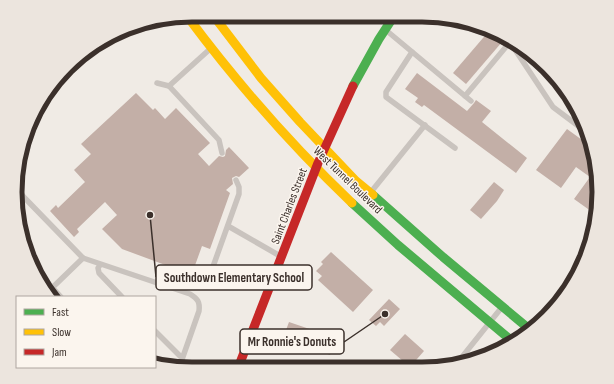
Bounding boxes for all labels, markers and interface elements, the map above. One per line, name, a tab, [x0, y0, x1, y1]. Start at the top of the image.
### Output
street label: West Tunnel Boulevard	[310, 144, 385, 217]
street label: Saint Charles Street	[268, 166, 311, 246]
callout: Southdown Elementary School	[156, 265, 312, 290]
text: Southdown Elementary School	[164, 270, 305, 286]
legend	[16, 296, 156, 368]
text: Fast	[52, 305, 69, 320]
text: Slow	[52, 325, 71, 340]
callout: Mr Ronnie's Donuts	[240, 329, 344, 354]
text: Mr Ronnie's Donuts	[248, 334, 336, 350]
text: Jam	[51, 345, 67, 360]

